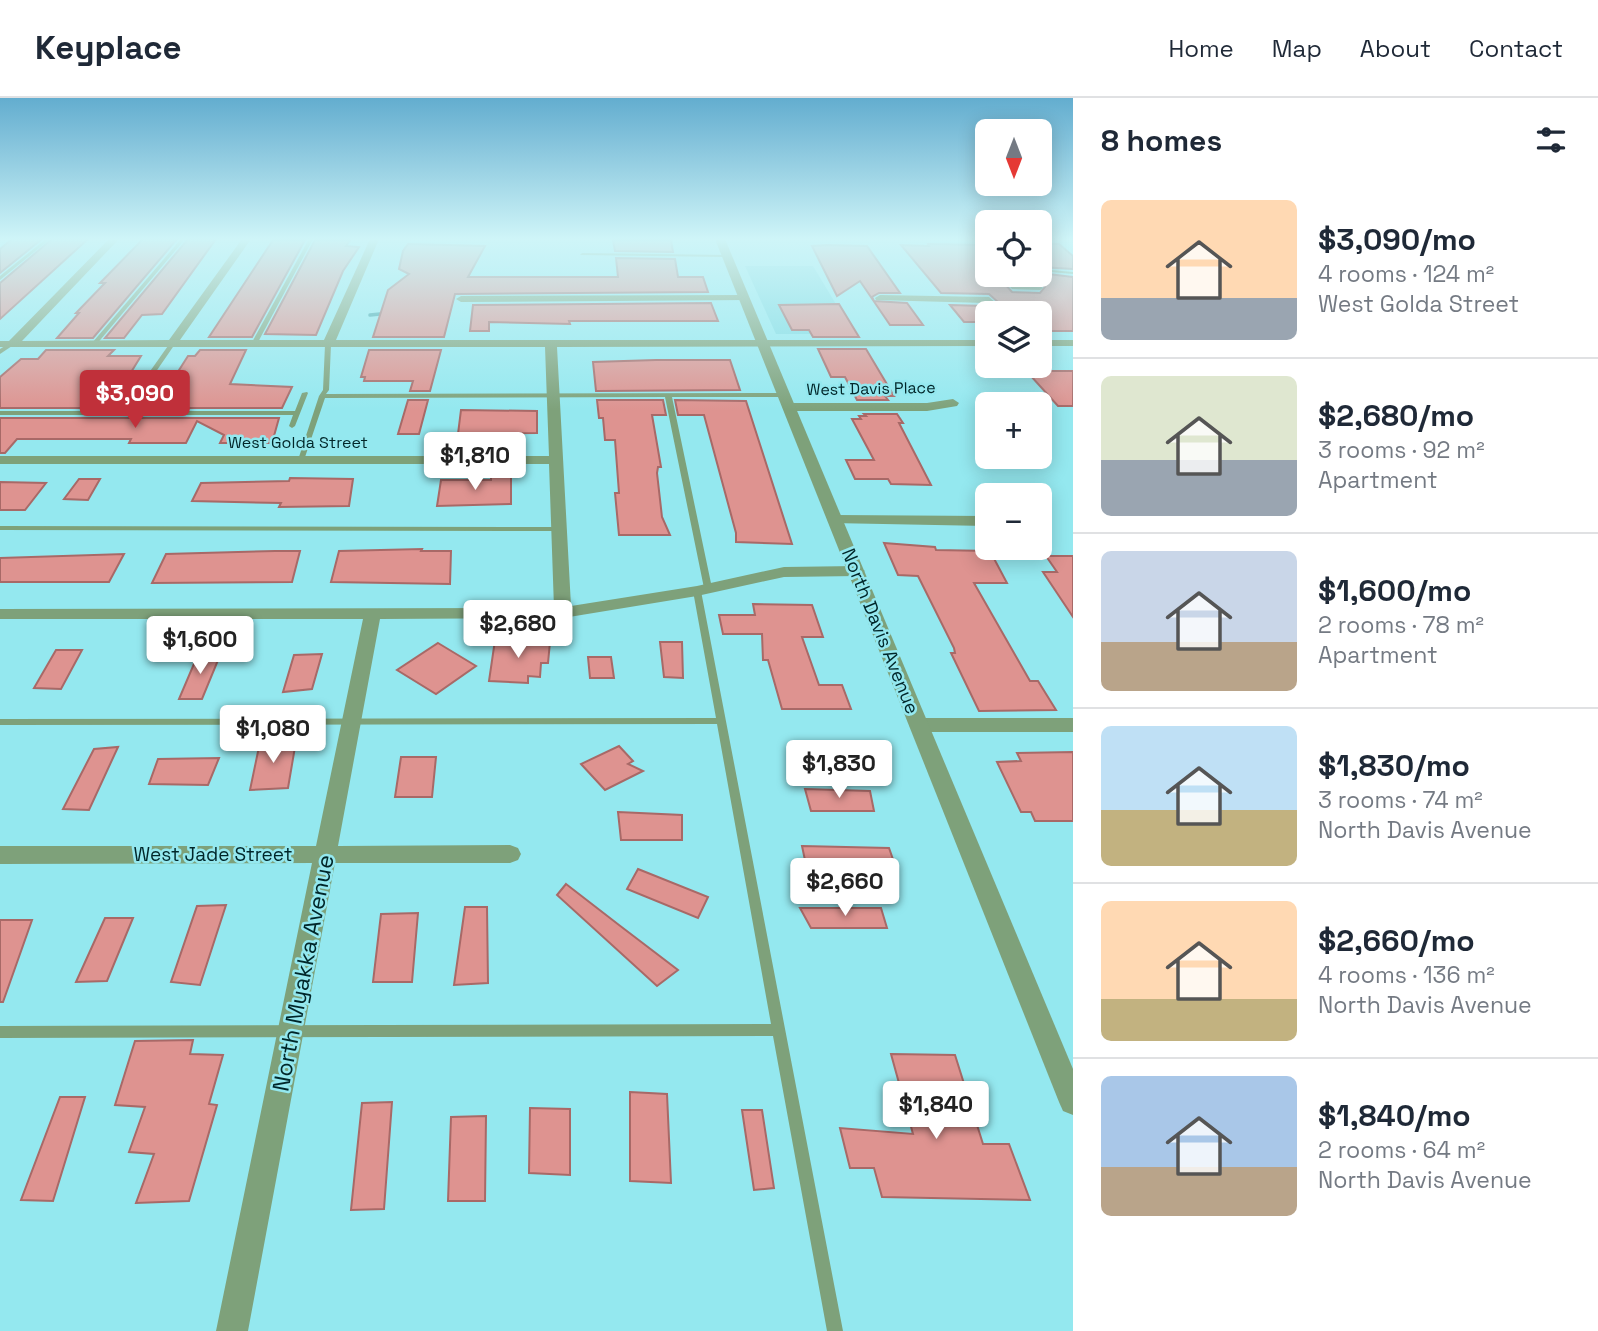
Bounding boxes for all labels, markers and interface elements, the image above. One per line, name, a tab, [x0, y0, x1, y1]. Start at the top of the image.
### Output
text: Keyplace	[35, 27, 182, 69]
text: Home	[1168, 33, 1234, 64]
text: Map	[1272, 33, 1322, 64]
text: About	[1360, 33, 1431, 64]
text: Contact	[1469, 33, 1563, 64]
north arrow	[975, 119, 1052, 196]
map controls	[975, 119, 1052, 560]
text: 8 homes	[1101, 121, 1222, 160]
icon: filters	[1532, 121, 1570, 159]
button: locate	[975, 210, 1052, 287]
text: $3,090/mo	[1318, 220, 1476, 259]
icon: home	[1157, 228, 1241, 312]
text: 4 rooms · 124 m²	[1318, 259, 1494, 289]
text: West Golda Street	[1318, 289, 1519, 319]
button: layers	[975, 301, 1052, 378]
pin: $3,090	[78, 370, 192, 430]
street label: West Davis Place	[806, 377, 936, 400]
text: $3,090	[96, 378, 174, 408]
button: +	[975, 392, 1052, 469]
text: $2,680/mo	[1318, 396, 1474, 435]
icon: home	[1157, 404, 1241, 488]
street label: West Golda Street	[228, 432, 368, 453]
pin: $1,810	[418, 432, 532, 492]
text: 3 rooms · 92 m²	[1318, 435, 1485, 465]
text: $1,810	[440, 440, 510, 470]
text: Apartment	[1318, 465, 1438, 495]
button: −	[975, 483, 1052, 560]
street label: North Davis Avenue	[836, 545, 925, 718]
text: $1,600/mo	[1318, 571, 1471, 610]
icon: home	[1157, 579, 1241, 663]
pin: $2,680	[461, 601, 575, 660]
text: $2,680	[479, 608, 557, 638]
text: 2 rooms · 78 m²	[1318, 610, 1484, 640]
pin: $1,600	[143, 616, 257, 676]
text: $1,600	[163, 624, 237, 654]
text: Apartment	[1318, 640, 1438, 670]
pin: $1,080	[216, 706, 330, 765]
text: $1,080	[236, 713, 310, 743]
pin: $1,830	[782, 740, 896, 800]
text: $1,830/mo	[1318, 746, 1470, 785]
text: $1,830	[802, 748, 876, 778]
icon: home	[1157, 754, 1241, 838]
text: 3 rooms · 74 m²	[1318, 785, 1483, 815]
text: North Davis Avenue	[1318, 815, 1532, 845]
street label: West Jade Street	[134, 842, 292, 867]
street label: North Myakka Avenue	[265, 852, 341, 1094]
pin: $2,660	[788, 858, 902, 918]
text: $2,660	[806, 866, 884, 896]
text: $2,660/mo	[1318, 921, 1475, 960]
icon: home	[1157, 929, 1241, 1013]
text: 4 rooms · 136 m²	[1318, 960, 1495, 990]
text: North Davis Avenue	[1318, 990, 1532, 1020]
pin: $1,840	[879, 1082, 993, 1141]
text: $1,840	[899, 1089, 973, 1119]
text: $1,840/mo	[1318, 1096, 1471, 1135]
icon: home	[1157, 1104, 1241, 1188]
text: 2 rooms · 64 m²	[1318, 1135, 1485, 1165]
text: North Davis Avenue	[1318, 1165, 1532, 1195]

